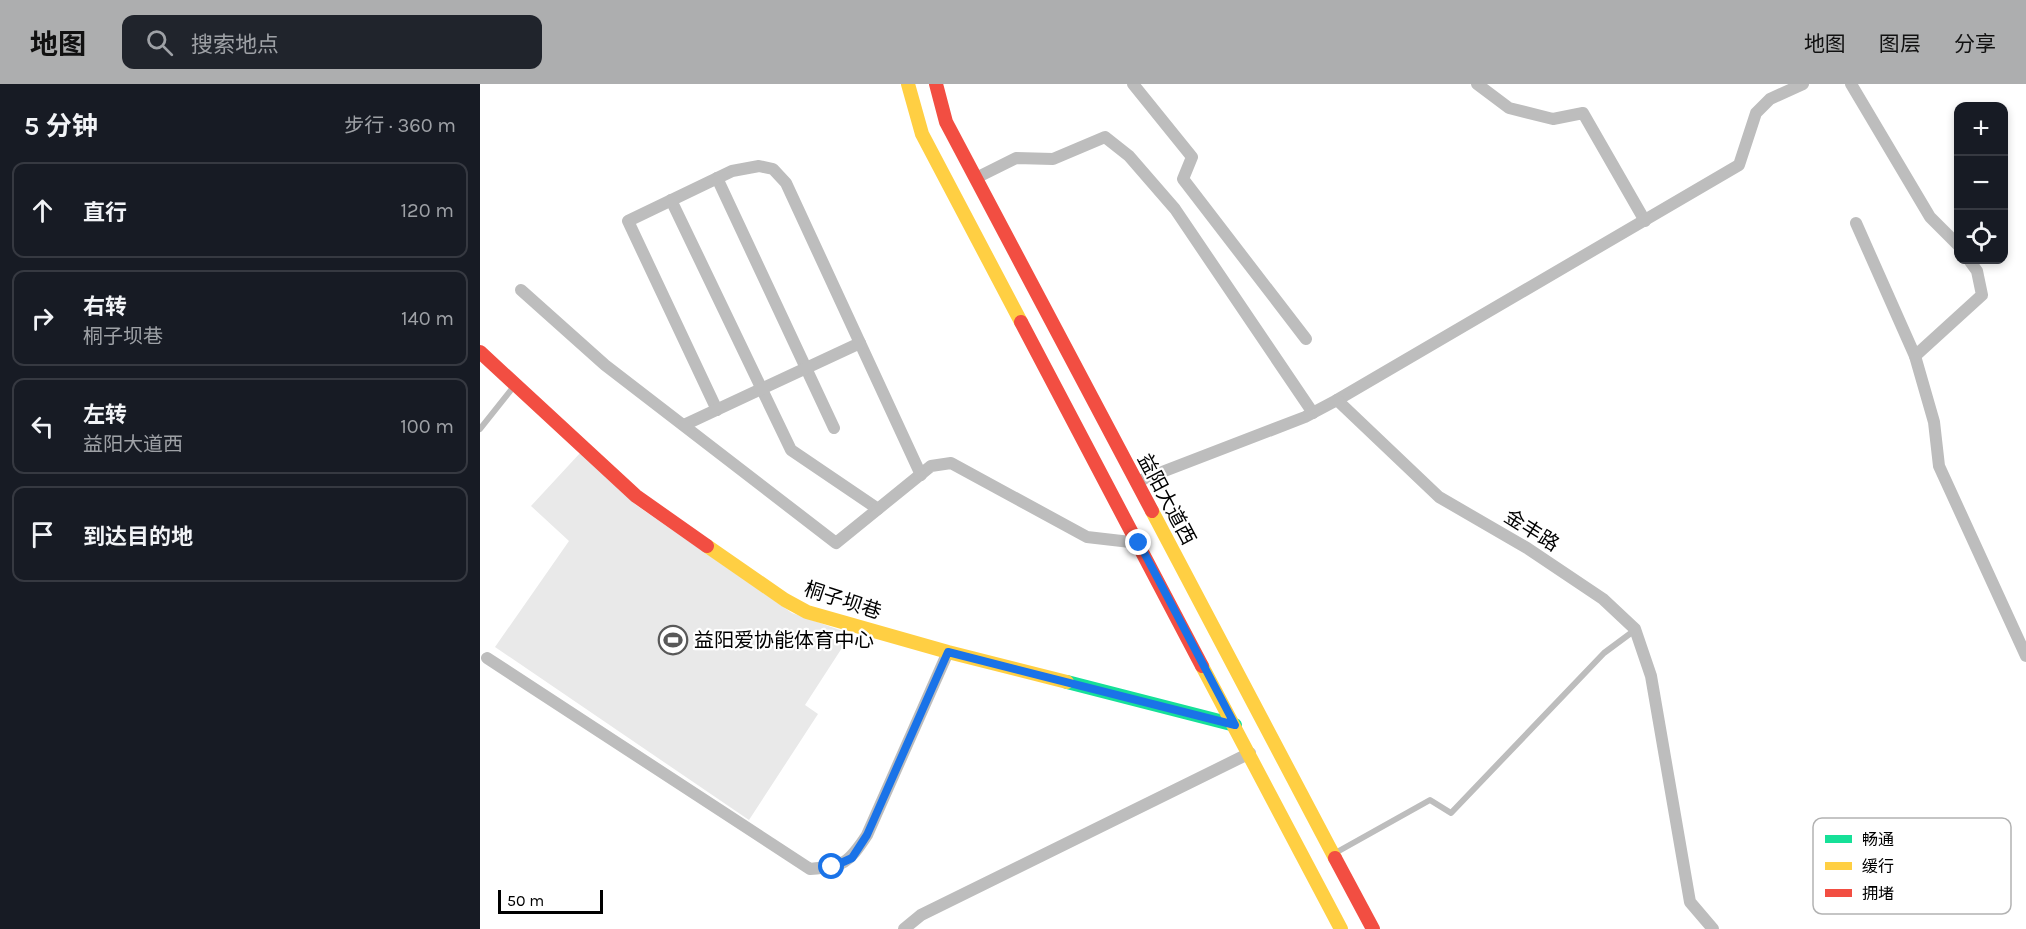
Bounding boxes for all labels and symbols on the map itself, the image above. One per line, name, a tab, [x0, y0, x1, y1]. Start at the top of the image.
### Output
street label: 益阳大道西	[1133, 450, 1200, 549]
street label: 金丰路	[1500, 505, 1563, 556]
route end	[1125, 529, 1151, 555]
street label: 桐子坝巷	[801, 577, 884, 624]
sports icon: 益阳爱协能体育中心	[657, 624, 689, 656]
place label: 益阳爱协能体育中心	[694, 629, 874, 652]
legend	[1813, 818, 2011, 914]
text: 畅通	[1862, 830, 1894, 849]
route start	[818, 853, 844, 879]
text: 缓行	[1862, 857, 1894, 876]
text: 拥堵	[1862, 884, 1894, 903]
scale bar	[498, 887, 603, 914]

